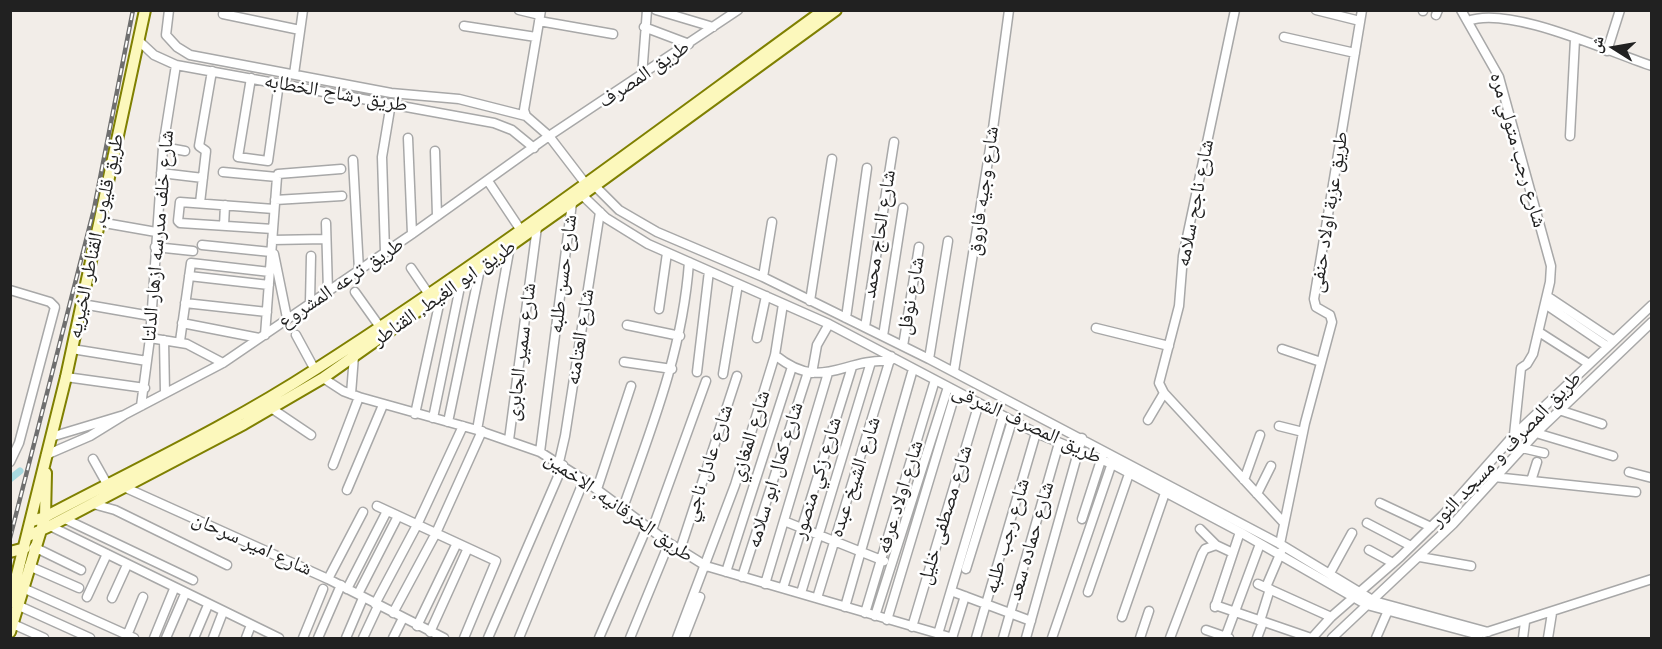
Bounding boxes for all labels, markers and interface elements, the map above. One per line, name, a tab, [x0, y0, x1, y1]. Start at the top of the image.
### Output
north arrow	[1584, 18, 1644, 78]
text: ش	[1585, 34, 1608, 55]
street label: طريق المصرف	[594, 35, 694, 113]
street label: طريق رشاح الخطابه	[262, 69, 410, 117]
street label: شارع رجب متولي مره	[1484, 70, 1552, 230]
street label: شارع وجيه فاروق	[962, 125, 1004, 257]
street label: شارع خلف مدرسه ازهار الدلتا	[137, 129, 179, 343]
street label: طريق عزبة اولاد حنفى	[1304, 130, 1354, 294]
street label: طريق قليوب, القناطر الخيريه	[63, 131, 129, 341]
street label: شارع ناجح سلامه	[1171, 137, 1219, 269]
street label: شارع الحاج محمد	[857, 168, 901, 300]
street label: شارع حسن طلبه	[544, 213, 582, 335]
street label: طريق ترعه المشروع	[274, 232, 408, 334]
street label: طريق ابو الغيط, القناطر	[368, 234, 520, 352]
street label: شارع نوفل	[892, 255, 930, 337]
street label: شارع سمير الجابرى	[501, 282, 541, 422]
street label: شارع العتامنه	[561, 287, 599, 387]
street label: طريق المصرف و مسجد النور	[1425, 366, 1587, 532]
street label: طريق المصرف الشرقى	[948, 379, 1106, 469]
street label: شارع المغازي	[725, 387, 775, 485]
street label: شارع كمال ابو سلامه	[741, 399, 809, 551]
street label: شارع عادل ناجي	[678, 402, 738, 524]
street label: شارع زكي منصور	[787, 414, 847, 542]
street label: شارع الشيخ عبده	[824, 414, 886, 540]
street label: شارع اولاد عرفه	[871, 437, 929, 557]
street label: شارع مصطفى خليل	[912, 442, 978, 588]
street label: طريق الخرقانيه, الاخمين	[540, 447, 698, 567]
street label: شارع رجب طلبه	[979, 476, 1035, 596]
street label: شارع حماده سعد	[1003, 479, 1059, 603]
street label: شارع امير سرحان	[188, 507, 316, 581]

